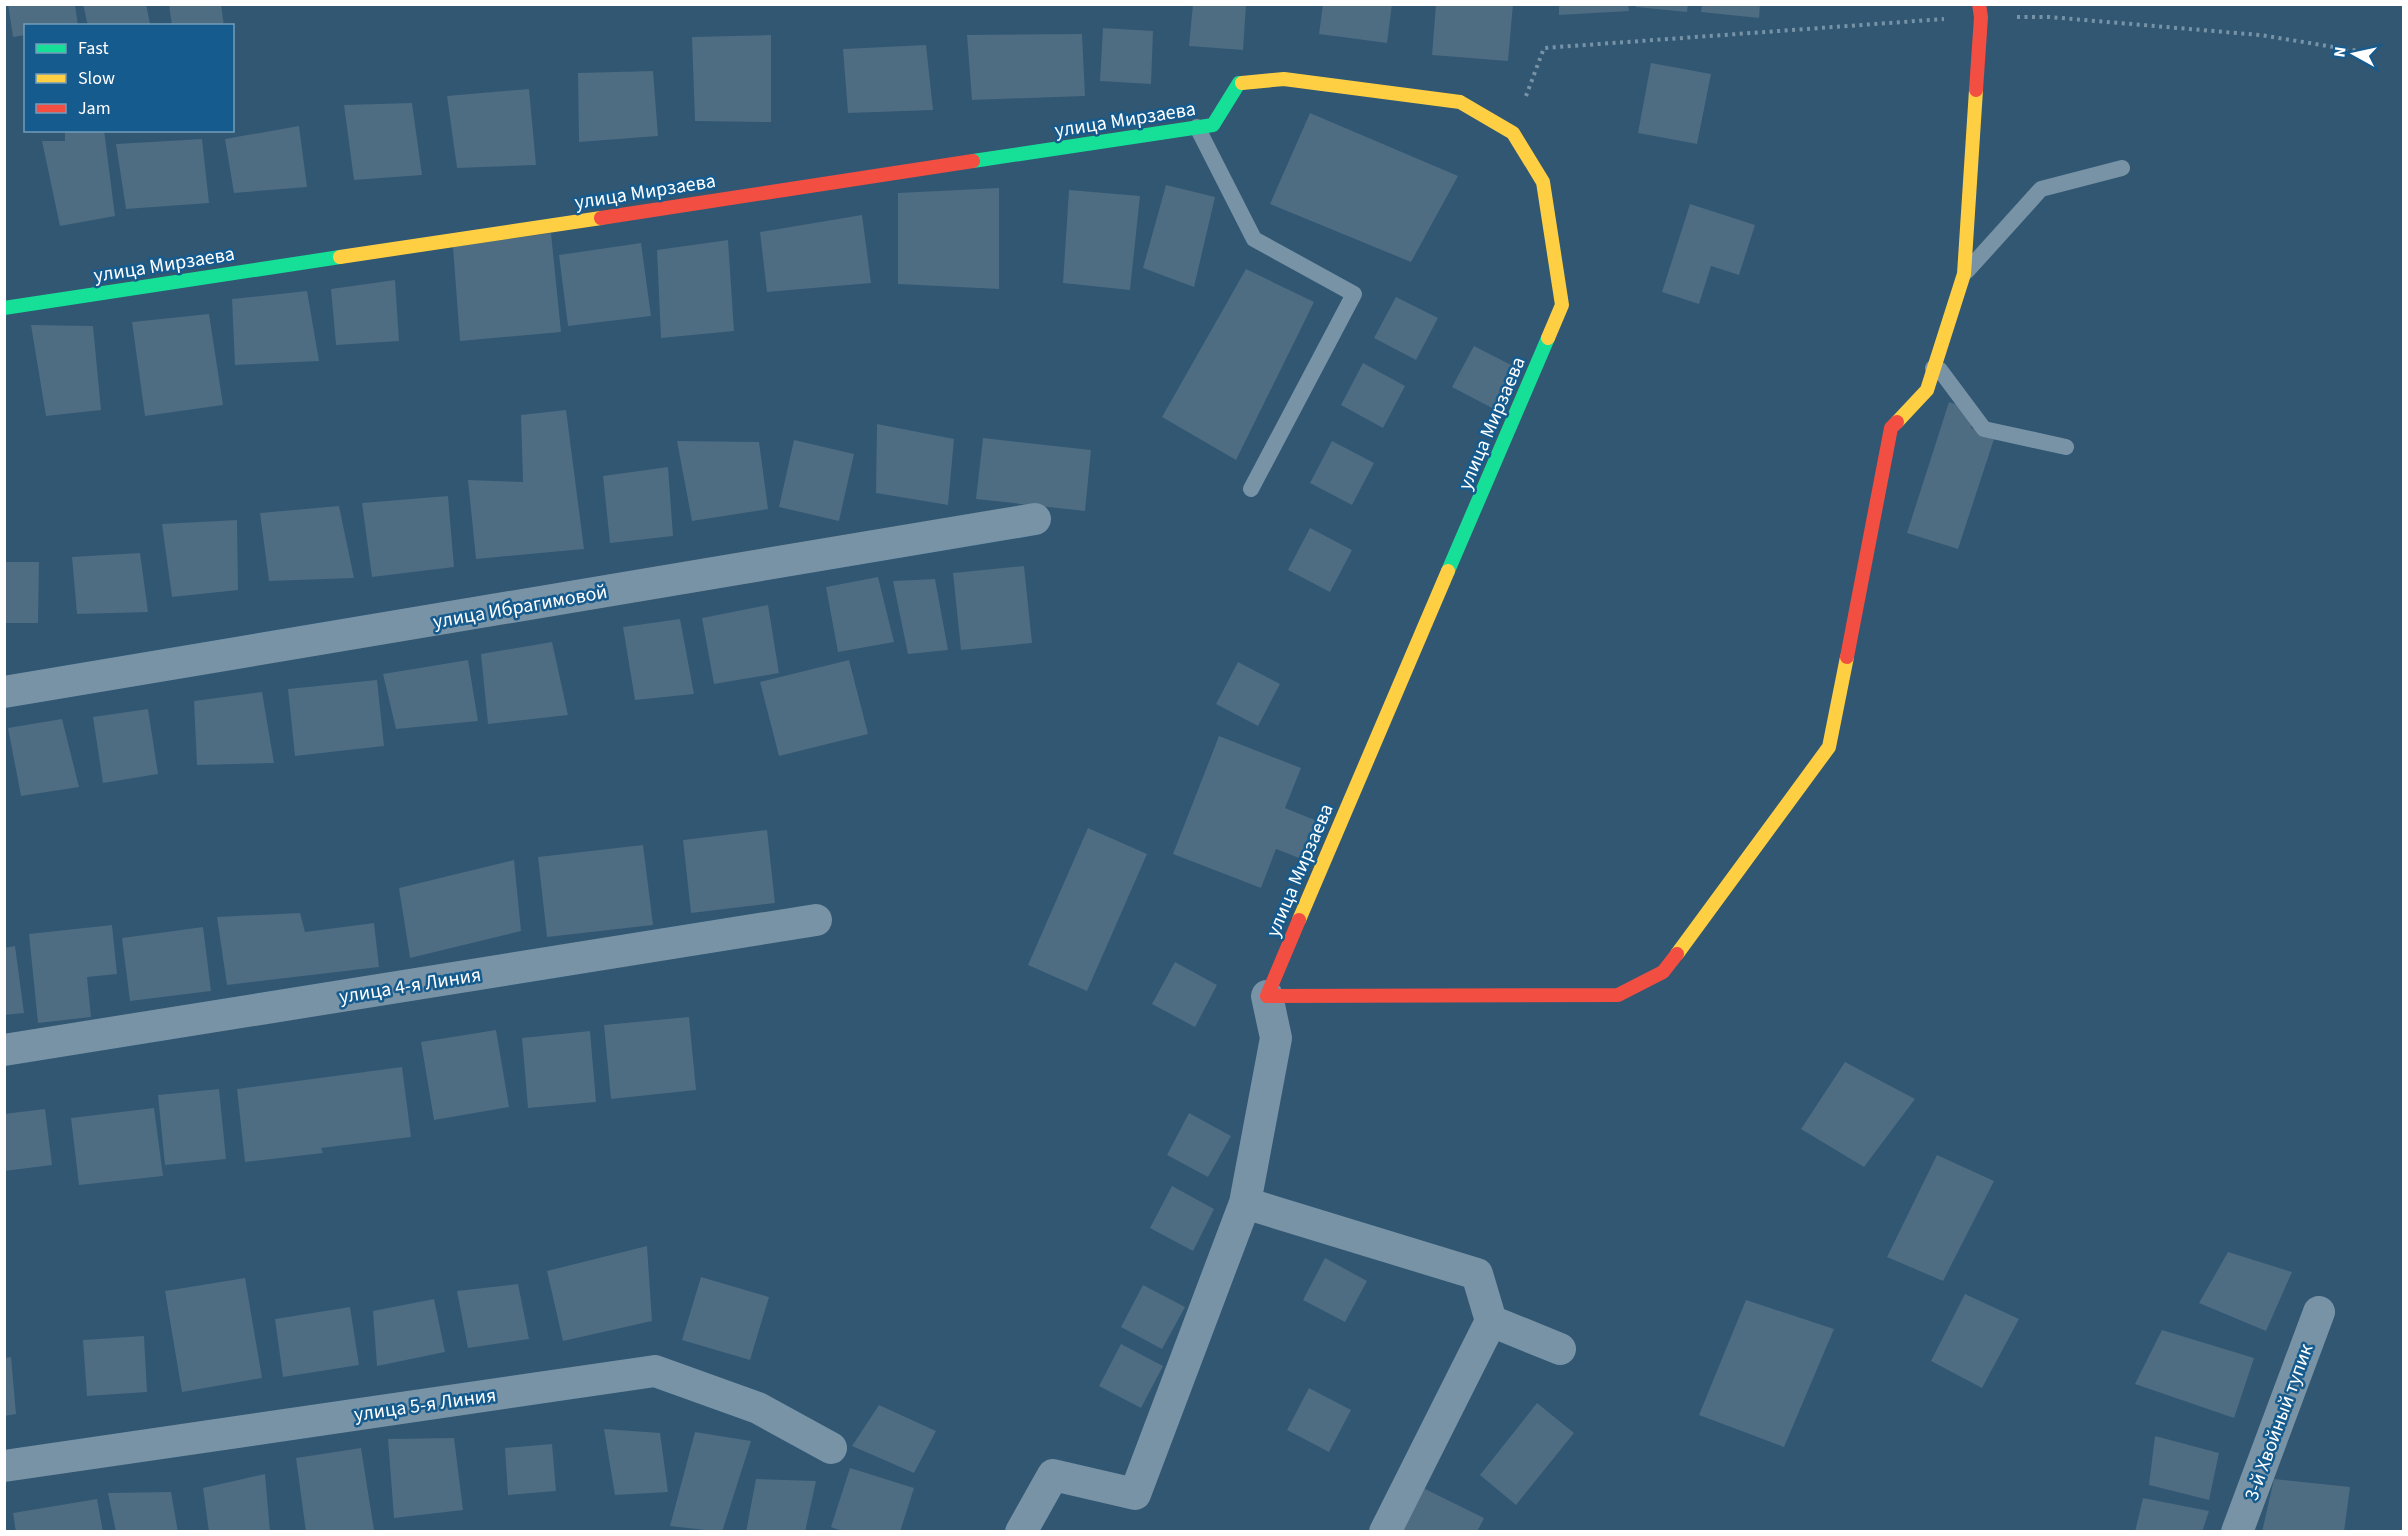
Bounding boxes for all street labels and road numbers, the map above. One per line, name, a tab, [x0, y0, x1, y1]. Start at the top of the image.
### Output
street label: улица Мирзаева	[1053, 95, 1198, 145]
street label: улица Мирзаева	[573, 167, 718, 217]
street label: улица Мирзаева	[92, 240, 237, 290]
street label: улица Мирзаева	[1451, 352, 1533, 494]
street label: улица Ибрагимовой	[431, 578, 610, 636]
street label: улица Мирзаева	[1259, 799, 1341, 941]
street label: улица 4-я Линия	[337, 961, 483, 1011]
street label: 3-й Хвойный тупик	[2238, 1340, 2320, 1505]
street label: улица 5-я Линия	[352, 1381, 498, 1429]

